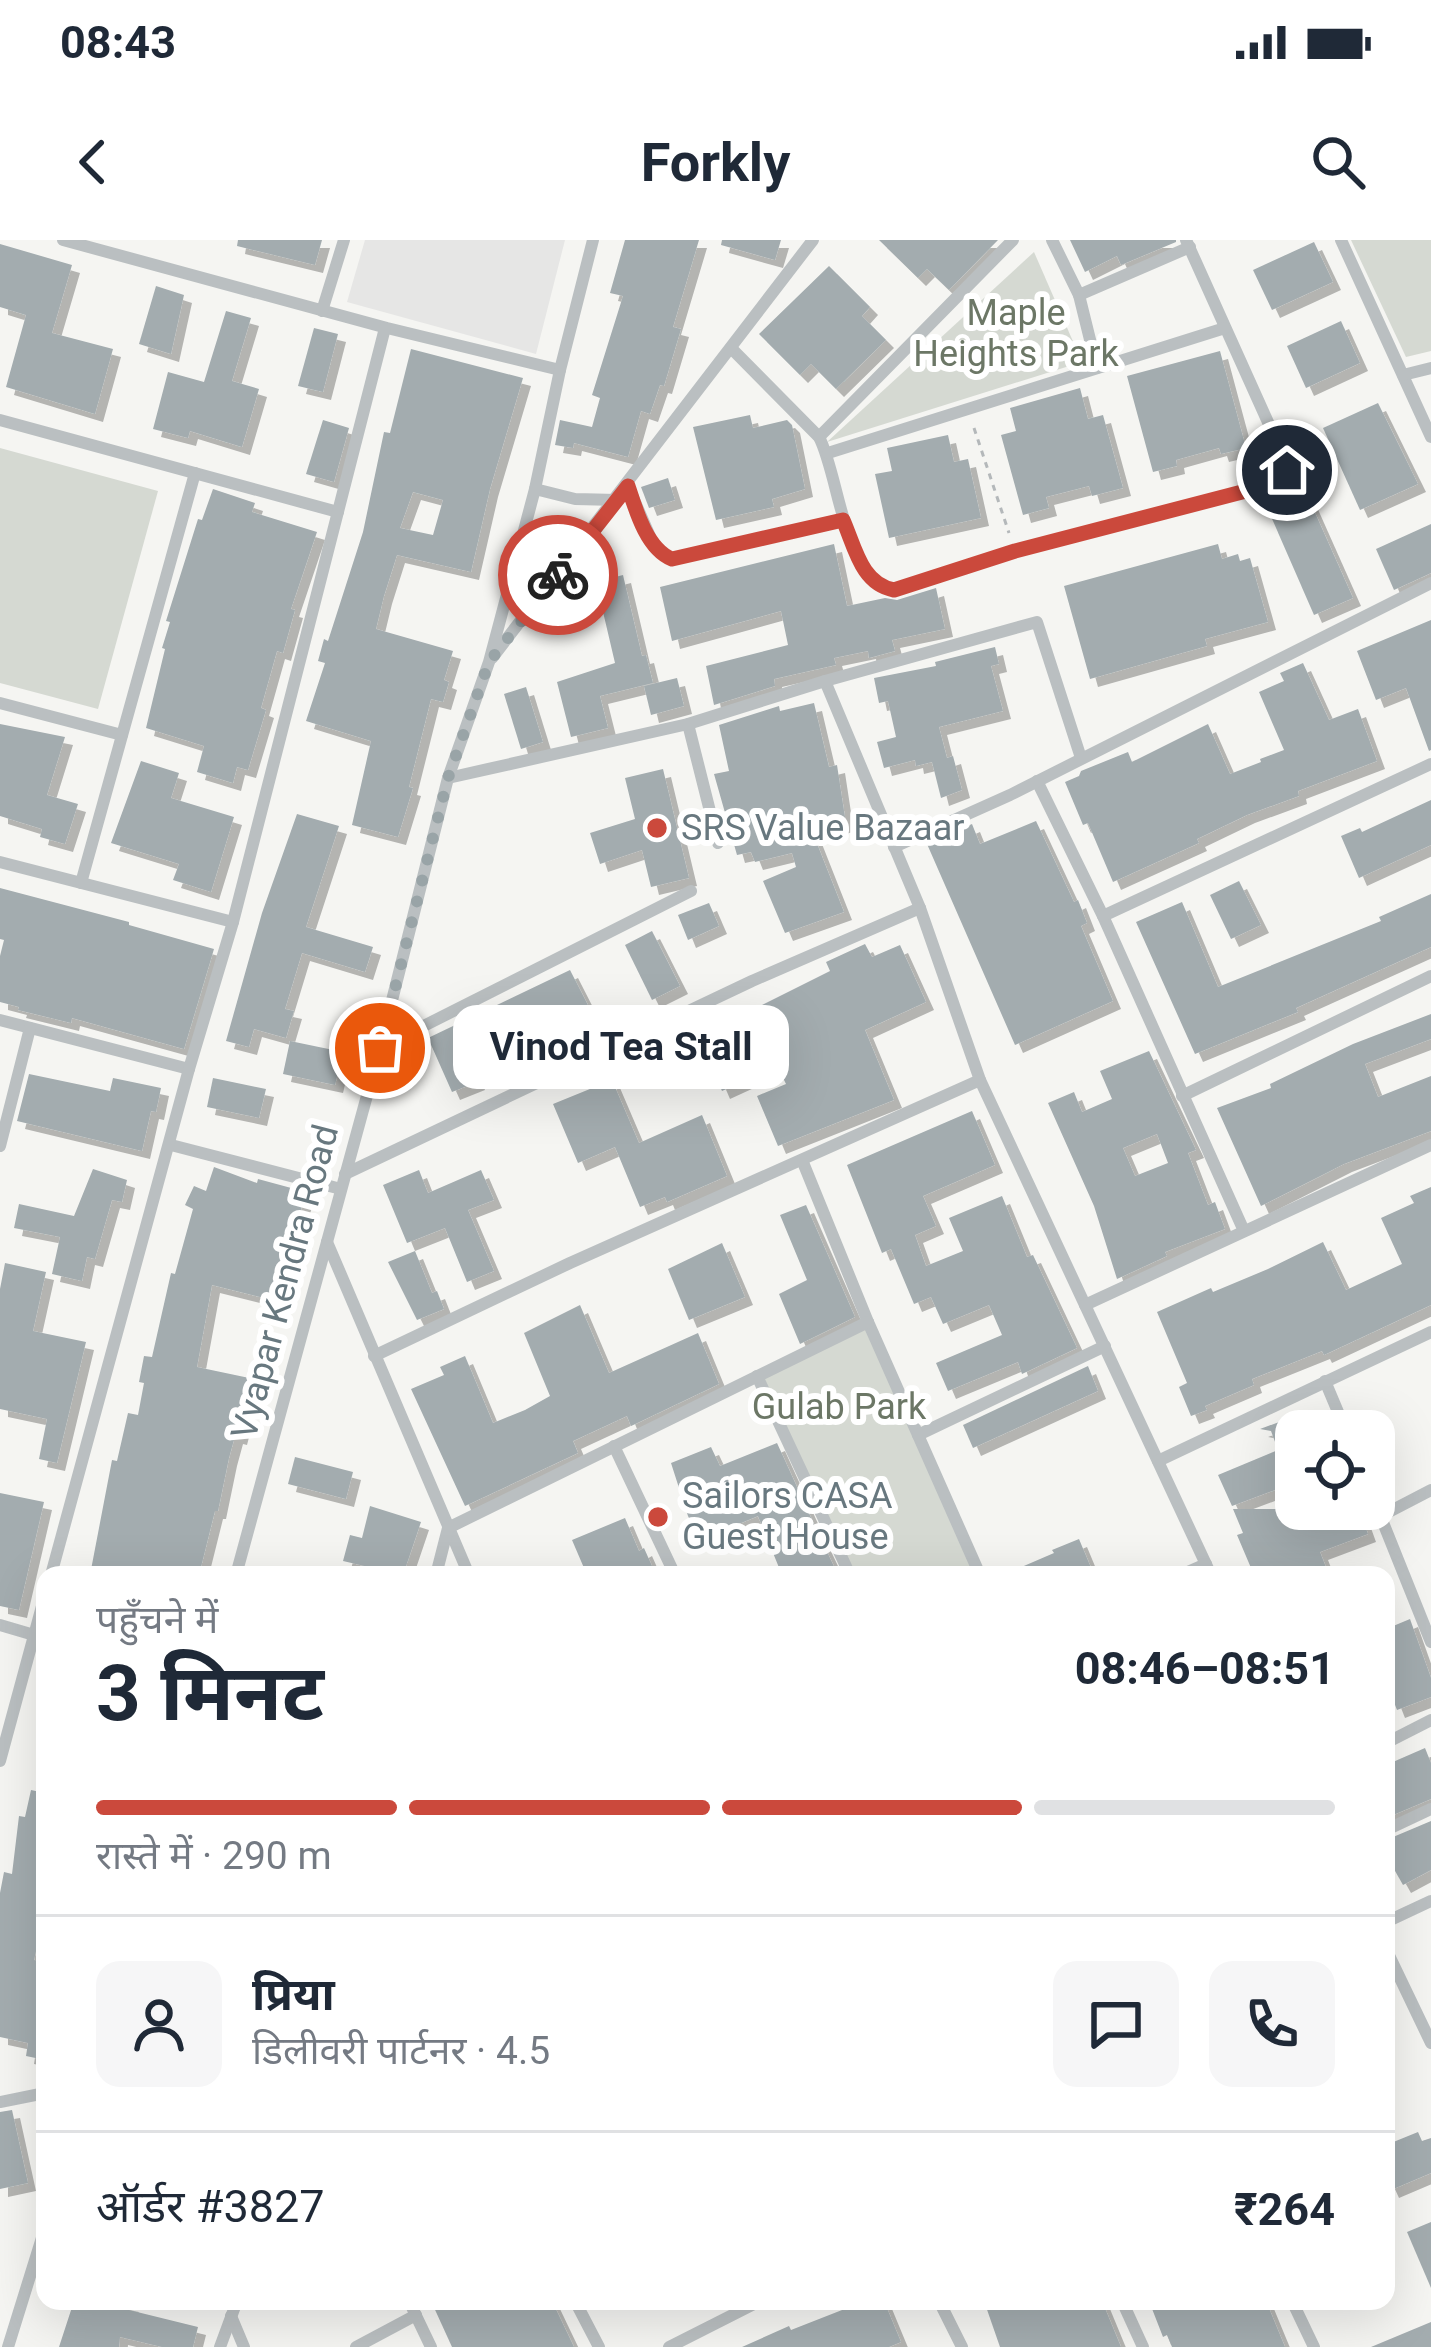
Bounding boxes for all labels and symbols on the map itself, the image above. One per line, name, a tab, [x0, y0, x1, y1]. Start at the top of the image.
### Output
park label: Maple Heights Park	[913, 292, 1119, 375]
pin	[1236, 419, 1338, 521]
courier	[498, 515, 618, 635]
place label: SRS Value Bazaar	[681, 807, 964, 849]
marker: SRS Value Bazaar	[644, 815, 670, 841]
pin	[329, 997, 431, 1099]
callout: Vinod Tea Stall	[452, 1006, 788, 1090]
street label: Vyapar Kendra Road	[223, 1120, 347, 1444]
park label: Gulab Park	[752, 1386, 927, 1428]
place label: Sailors CASA Guest House	[682, 1475, 893, 1558]
marker: Sailors CASA Guest House	[645, 1504, 671, 1530]

